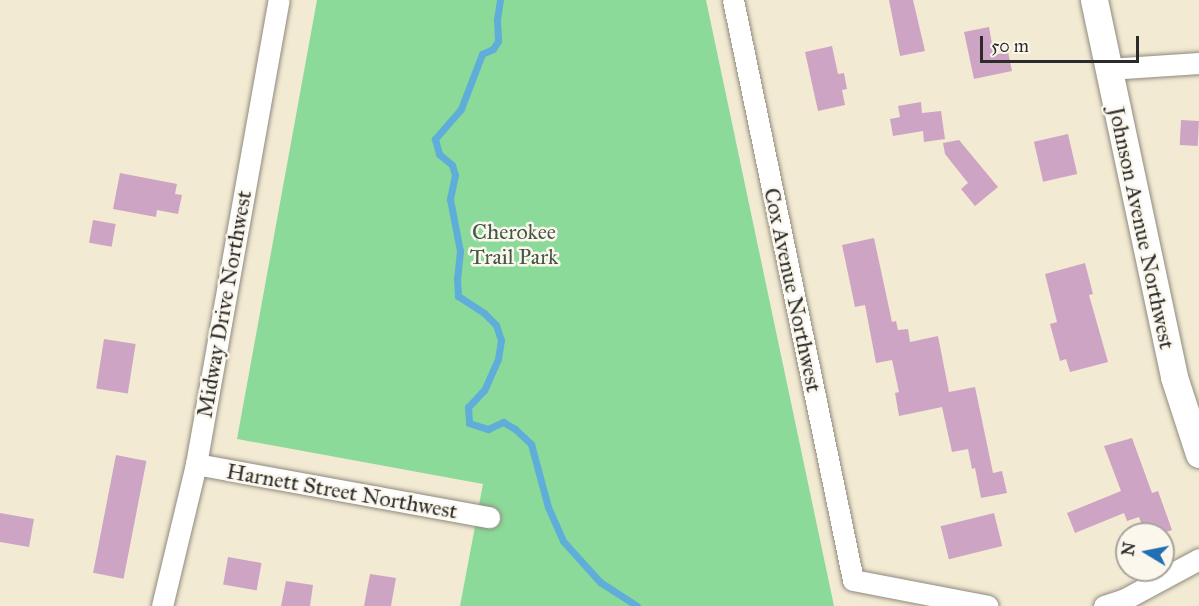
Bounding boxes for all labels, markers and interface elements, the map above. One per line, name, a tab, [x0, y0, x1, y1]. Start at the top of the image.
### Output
scale bar	[983, 24, 1142, 62]
text: 50 m	[991, 35, 1029, 57]
street label: Johnson Avenue Northwest	[1103, 104, 1181, 352]
street label: Cox Avenue Northwest	[758, 185, 828, 395]
street label: Midway Drive Northwest	[191, 188, 257, 420]
park label: Cherokee Trail Park	[470, 218, 558, 270]
street label: Harnett Street Northwest	[224, 458, 460, 524]
north arrow	[1115, 522, 1175, 582]
text: N	[1118, 541, 1139, 557]

